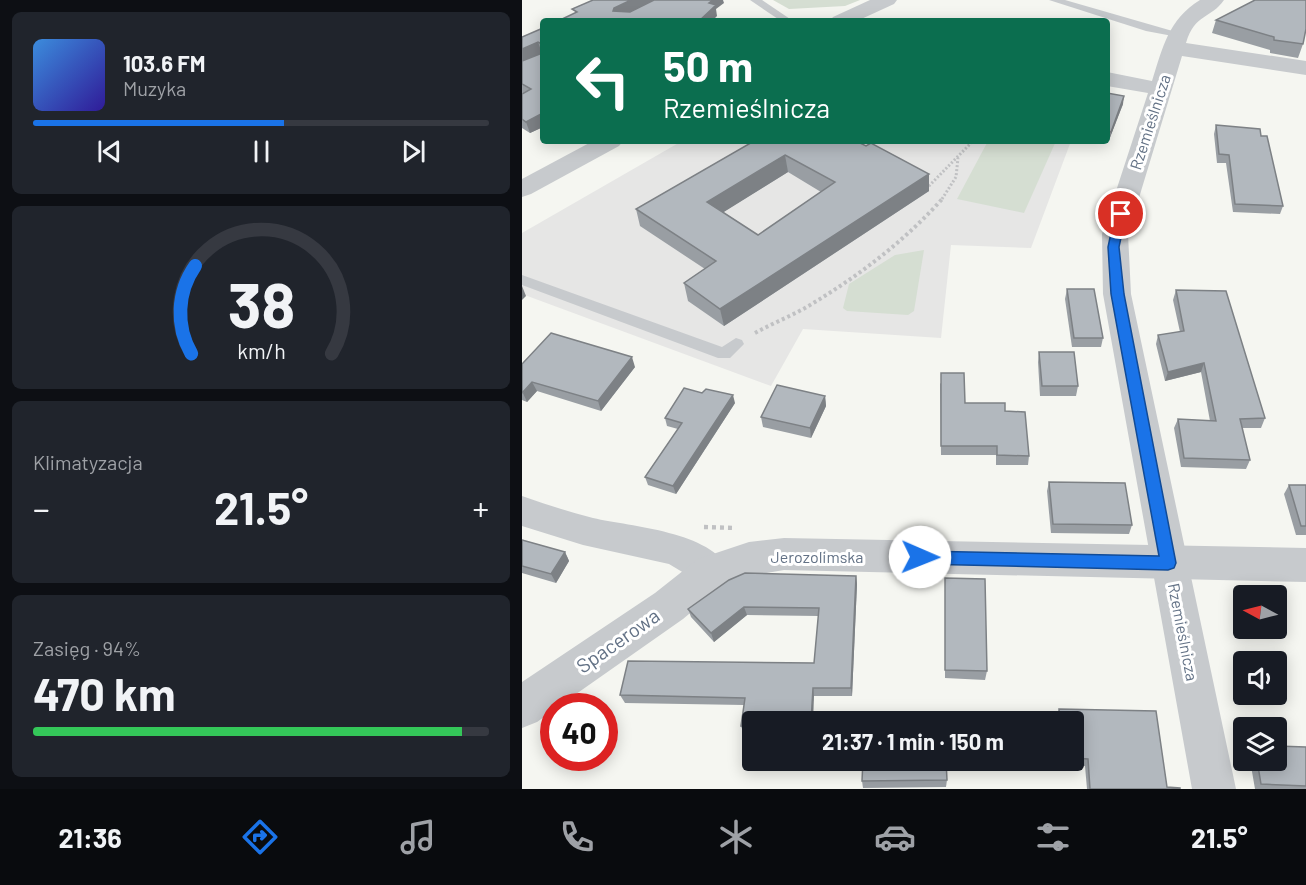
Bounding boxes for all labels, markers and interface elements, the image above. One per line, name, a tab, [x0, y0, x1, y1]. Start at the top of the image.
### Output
text: 50 m	[663, 40, 753, 90]
icon: left	[564, 42, 642, 120]
text: 103.6 FM	[123, 50, 205, 76]
street label: Rzemieślnicza	[1125, 72, 1174, 172]
text: Muzyka	[123, 76, 186, 100]
text: Rzemieślnicza	[663, 91, 830, 123]
icon: previous	[93, 135, 126, 168]
icon: pause	[245, 135, 278, 168]
icon: next	[397, 135, 430, 168]
pin	[1095, 188, 1146, 239]
icon: arrive	[1104, 197, 1137, 230]
text: 38	[227, 267, 295, 341]
text: km/h	[237, 339, 285, 364]
text: Klimatyzacja	[33, 450, 143, 474]
text: 21.5°	[214, 480, 308, 534]
text: −	[33, 488, 50, 528]
text: +	[473, 488, 489, 528]
position arrow	[888, 525, 952, 589]
street label: Jerozolimska	[771, 547, 863, 566]
street label: Rzemieślnicza	[1165, 582, 1202, 682]
north arrow	[1233, 585, 1287, 639]
map controls	[1233, 585, 1287, 771]
street label: Spacerowa	[571, 603, 664, 678]
text: Zasięg · 94%	[33, 636, 141, 660]
button: sound	[1233, 651, 1287, 705]
text: 470 km	[33, 666, 176, 720]
speed limit sign: 40	[540, 693, 618, 771]
button: layers	[1233, 717, 1287, 771]
text: 21:37 · 1 min · 150 m	[822, 728, 1004, 754]
icon: directions	[239, 816, 281, 858]
icon: music	[397, 816, 439, 858]
icon: phone	[556, 816, 598, 858]
icon: climate	[715, 816, 757, 858]
icon: car	[874, 816, 916, 858]
icon: filters	[1032, 816, 1074, 858]
text: 21:36	[58, 821, 122, 853]
text: 21.5°	[1191, 821, 1248, 853]

